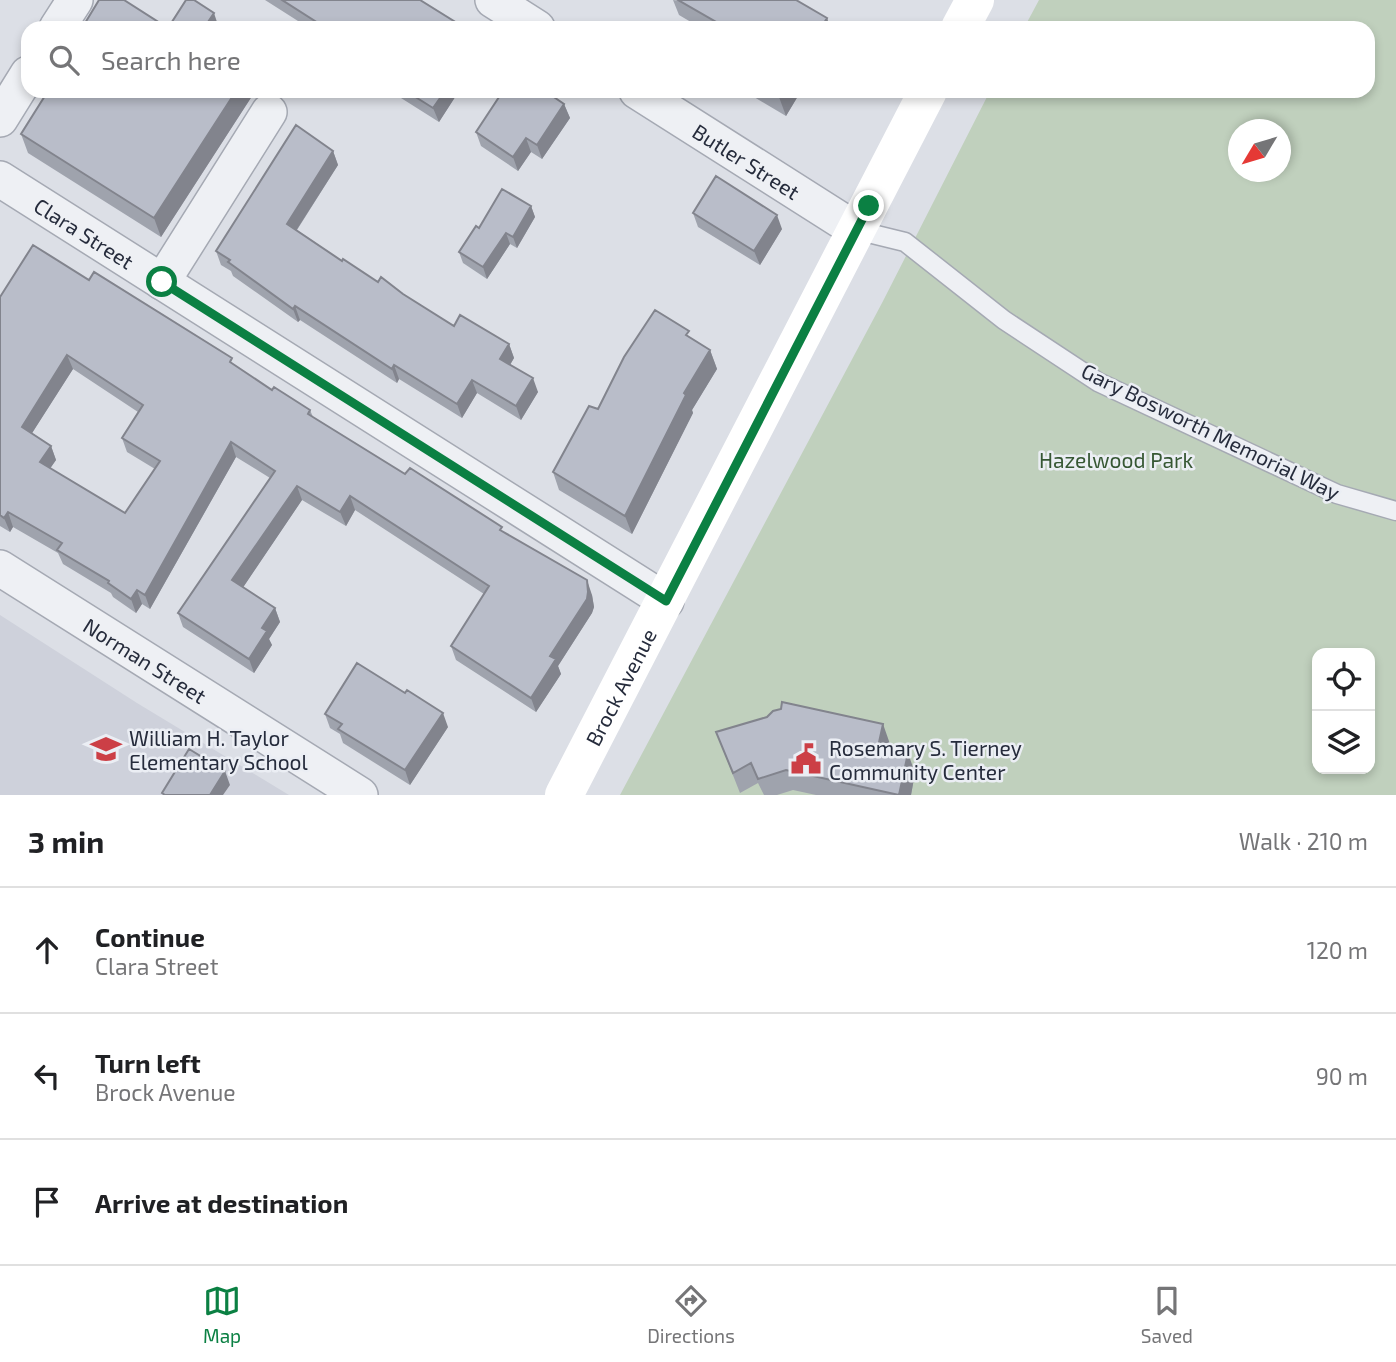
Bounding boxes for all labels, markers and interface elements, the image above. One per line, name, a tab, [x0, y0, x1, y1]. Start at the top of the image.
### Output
search box	[21, 21, 1375, 98]
icon: search	[45, 41, 83, 79]
text: Search here	[101, 44, 241, 75]
street label: Butler Street	[689, 118, 805, 204]
north arrow	[1228, 119, 1291, 182]
route end	[853, 190, 884, 221]
street label: Clara Street	[30, 192, 139, 273]
route start	[146, 266, 177, 297]
street label: Gary Bosworth Memorial Way	[1078, 357, 1344, 505]
park label: Hazelwood Park	[1039, 447, 1193, 472]
street label: Norman Street	[79, 612, 212, 708]
street label: Brock Avenue	[579, 624, 661, 749]
map controls	[1312, 648, 1375, 774]
button: locate	[1312, 648, 1375, 711]
button: layers	[1312, 711, 1375, 774]
place label: William H. Taylor Elementary School	[129, 725, 309, 774]
school or university icon: William H. Taylor Elementary School	[89, 732, 123, 766]
place label: Rosemary S. Tierney Community Center	[829, 735, 1022, 784]
public building icon: Rosemary S. Tierney Community Center	[789, 742, 823, 776]
text: 3 min	[28, 823, 104, 859]
text: Walk · 210 m	[1239, 827, 1368, 855]
text: Continue	[95, 921, 205, 952]
icon: ahead	[28, 931, 66, 969]
text: 120 m	[1307, 936, 1368, 964]
text: Clara Street	[95, 952, 218, 980]
text: Turn left	[95, 1047, 201, 1078]
icon: left	[28, 1057, 66, 1095]
text: 90 m	[1316, 1062, 1368, 1090]
text: Brock Avenue	[95, 1078, 236, 1106]
icon: arrive	[28, 1183, 66, 1221]
text: Arrive at destination	[95, 1187, 348, 1218]
tab: Map	[203, 1282, 241, 1347]
tab: Directions	[647, 1282, 735, 1347]
tab: Saved	[1141, 1282, 1193, 1347]

